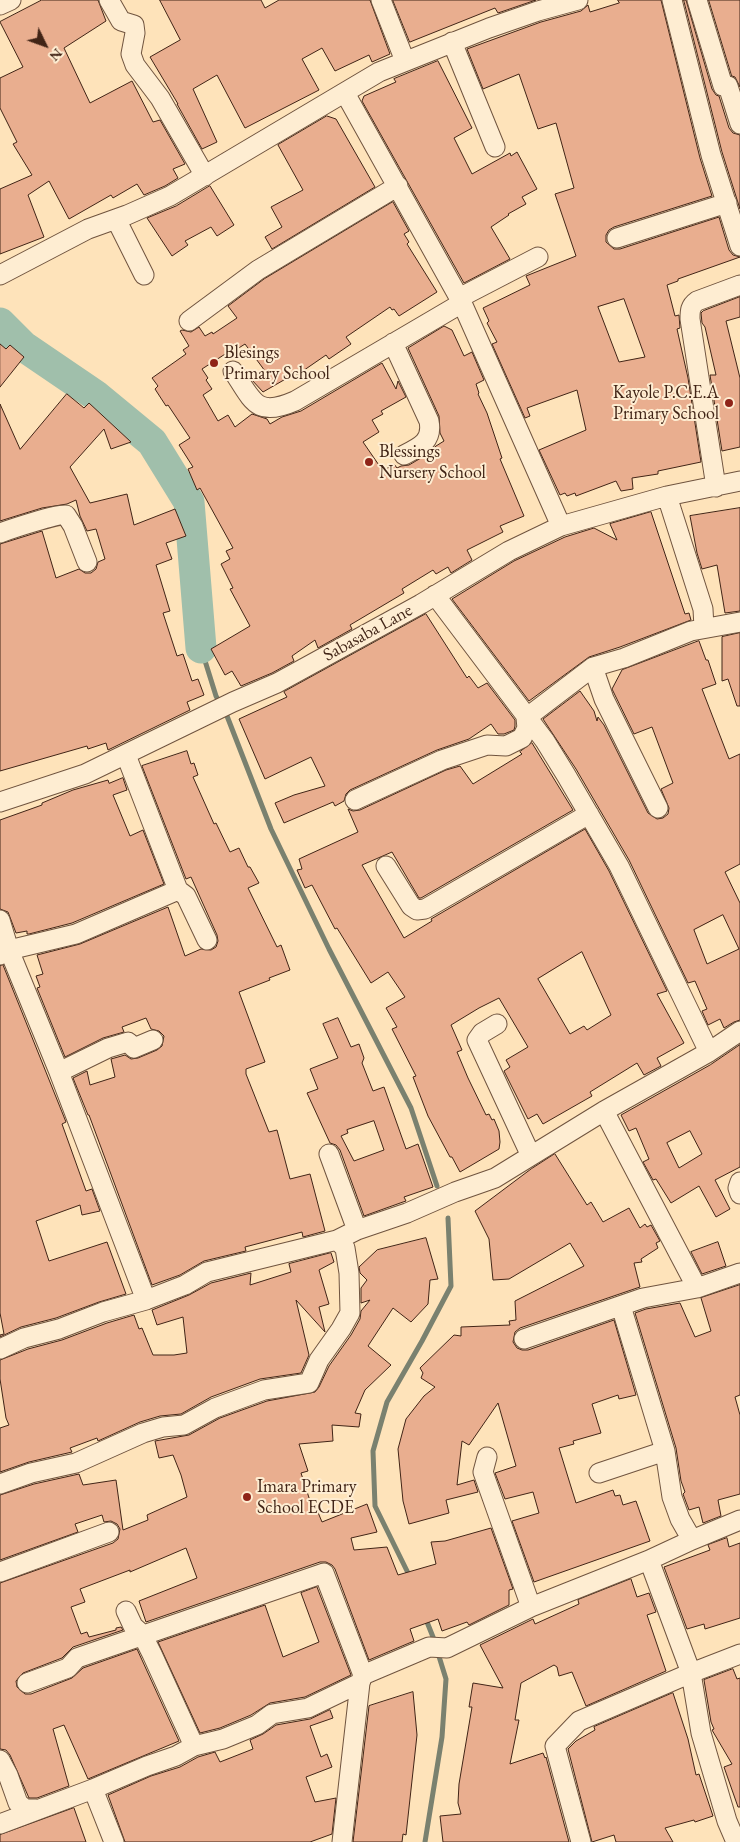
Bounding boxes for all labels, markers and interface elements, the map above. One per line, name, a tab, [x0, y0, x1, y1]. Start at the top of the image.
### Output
north arrow	[20, 20, 70, 70]
text: N	[46, 45, 67, 65]
place label: Blesings Primary School	[224, 342, 330, 384]
marker: Blesings Primary School	[208, 357, 220, 369]
place label: Kayole P.C.E.A Primary School	[613, 382, 719, 424]
marker: Kayole P.C.E.A Primary School	[723, 397, 735, 409]
place label: Blessings Nursery School	[379, 441, 486, 484]
marker: Blessings Nursery School	[363, 456, 375, 468]
street label: Sabasaba Lane	[320, 600, 416, 666]
place label: Imara Primary School ECDE	[257, 1476, 357, 1518]
marker: Imara Primary School ECDE	[241, 1491, 253, 1503]

